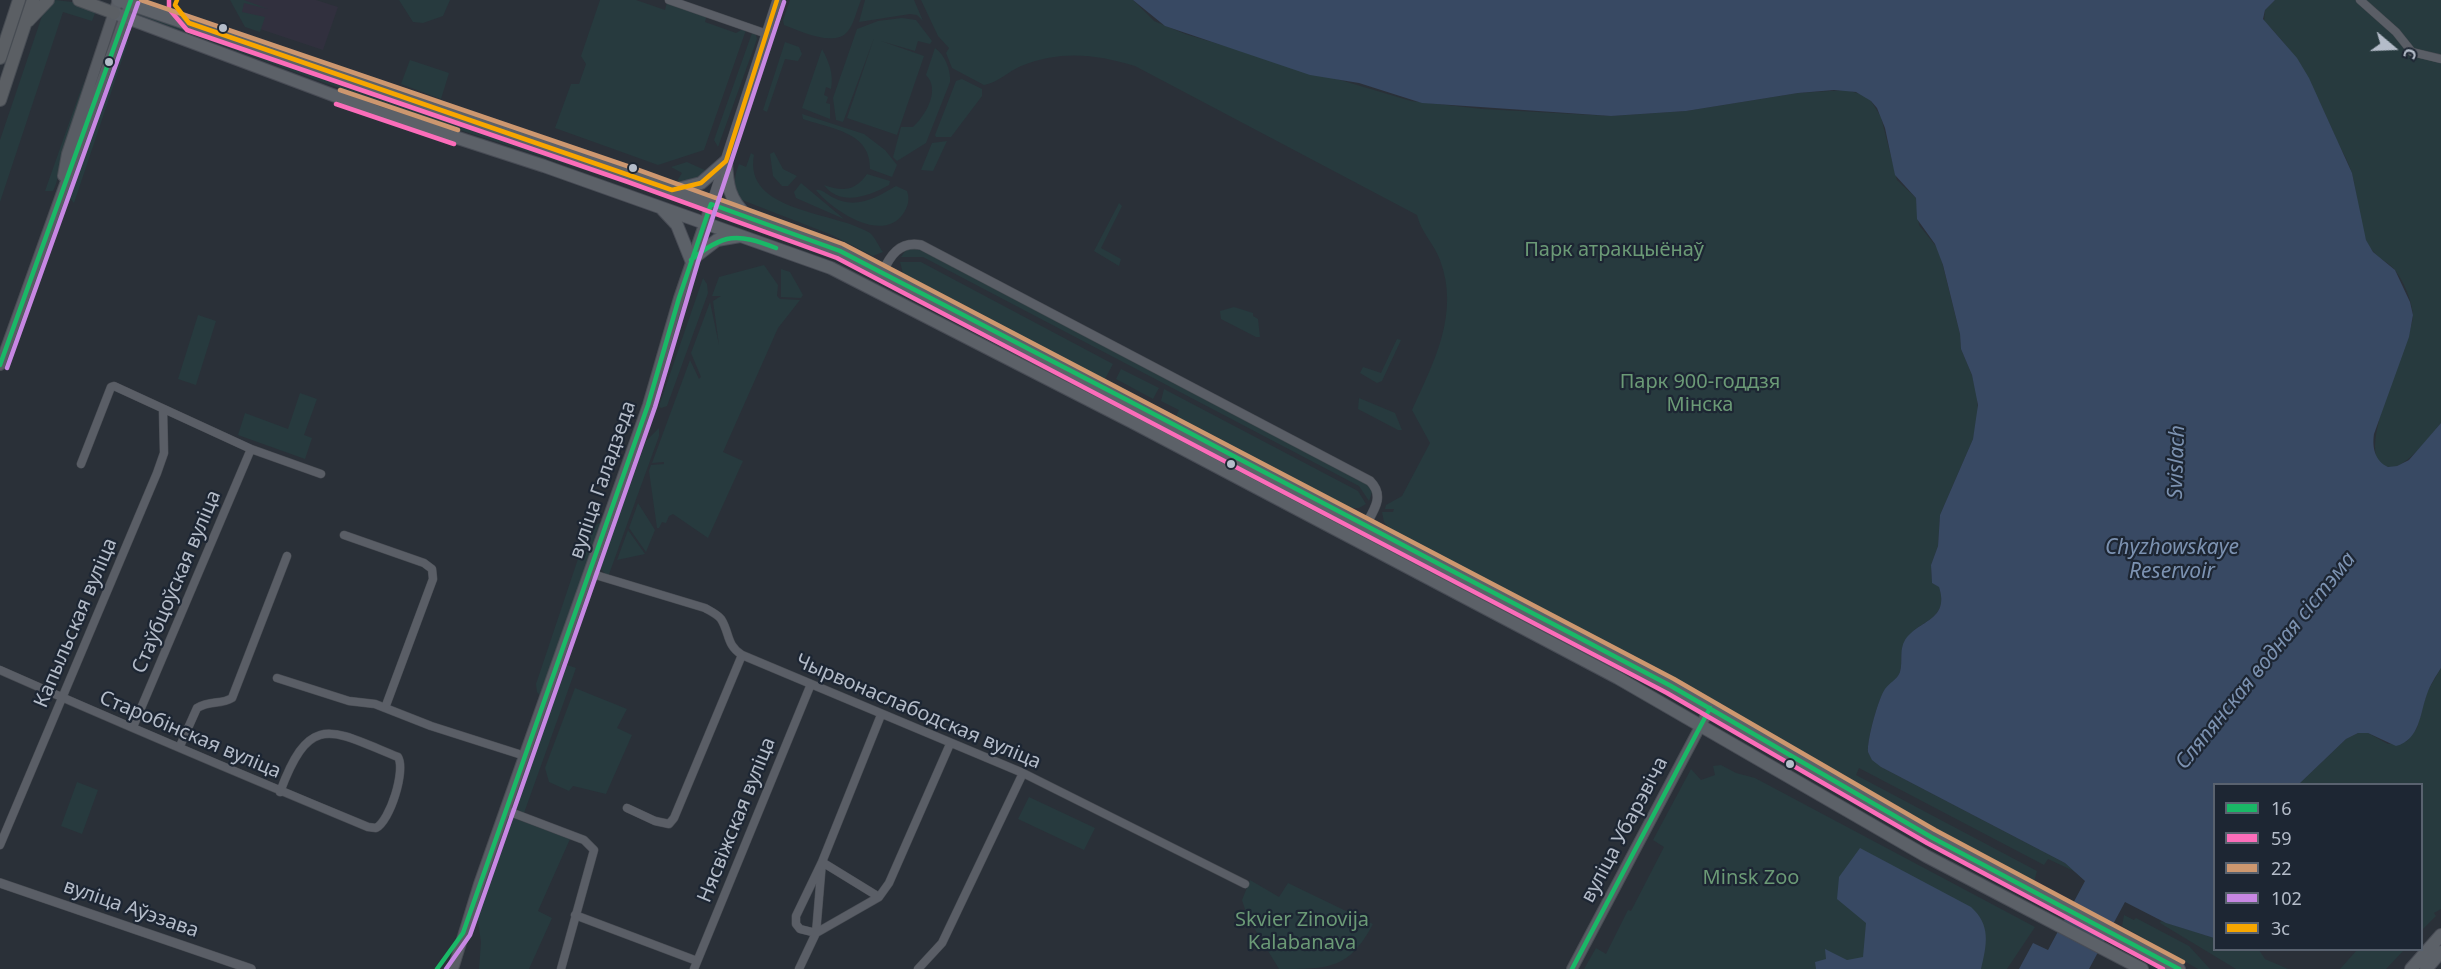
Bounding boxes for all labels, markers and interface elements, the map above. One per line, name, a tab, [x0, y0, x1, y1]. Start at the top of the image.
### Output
north arrow	[2363, 18, 2423, 78]
unlabelled marker	[217, 22, 229, 34]
text: С	[2398, 45, 2422, 62]
unlabelled marker	[103, 56, 115, 68]
unlabelled marker	[627, 162, 639, 174]
park label: Парк атракцыёнаў	[1524, 238, 1704, 262]
park label: Парк 900-годдзя Мінска	[1620, 370, 1780, 417]
street label: вуліца Галадзеда	[565, 398, 641, 562]
water label: Svislach	[2163, 425, 2191, 499]
unlabelled marker	[1225, 458, 1237, 470]
street label: Стаўбцоўская вуліца	[128, 487, 226, 677]
street label: Капыльская вуліца	[29, 535, 123, 711]
water label: Chyzhowskaye Reservoir	[2105, 535, 2239, 585]
water label: Сляпянская водная сістэма	[2171, 547, 2361, 775]
street label: Чырвонаслабодская вуліца	[792, 649, 1044, 775]
street label: Старобінская вуліца	[96, 686, 284, 784]
street label: Нясвіжская вуліца	[693, 734, 781, 906]
street label: вуліца Убарэвіча	[1576, 753, 1674, 907]
unlabelled marker	[1784, 758, 1796, 770]
legend	[2213, 783, 2423, 951]
text: 16	[2271, 796, 2292, 820]
text: 59	[2271, 826, 2292, 850]
text: 22	[2271, 856, 2292, 880]
park label: Minsk Zoo	[1703, 866, 1799, 890]
street label: вуліца Аўэзава	[60, 875, 202, 943]
text: 102	[2271, 886, 2302, 910]
park label: Skvier Zinovija Kalabanava	[1235, 908, 1369, 955]
text: 3с	[2271, 916, 2290, 940]

